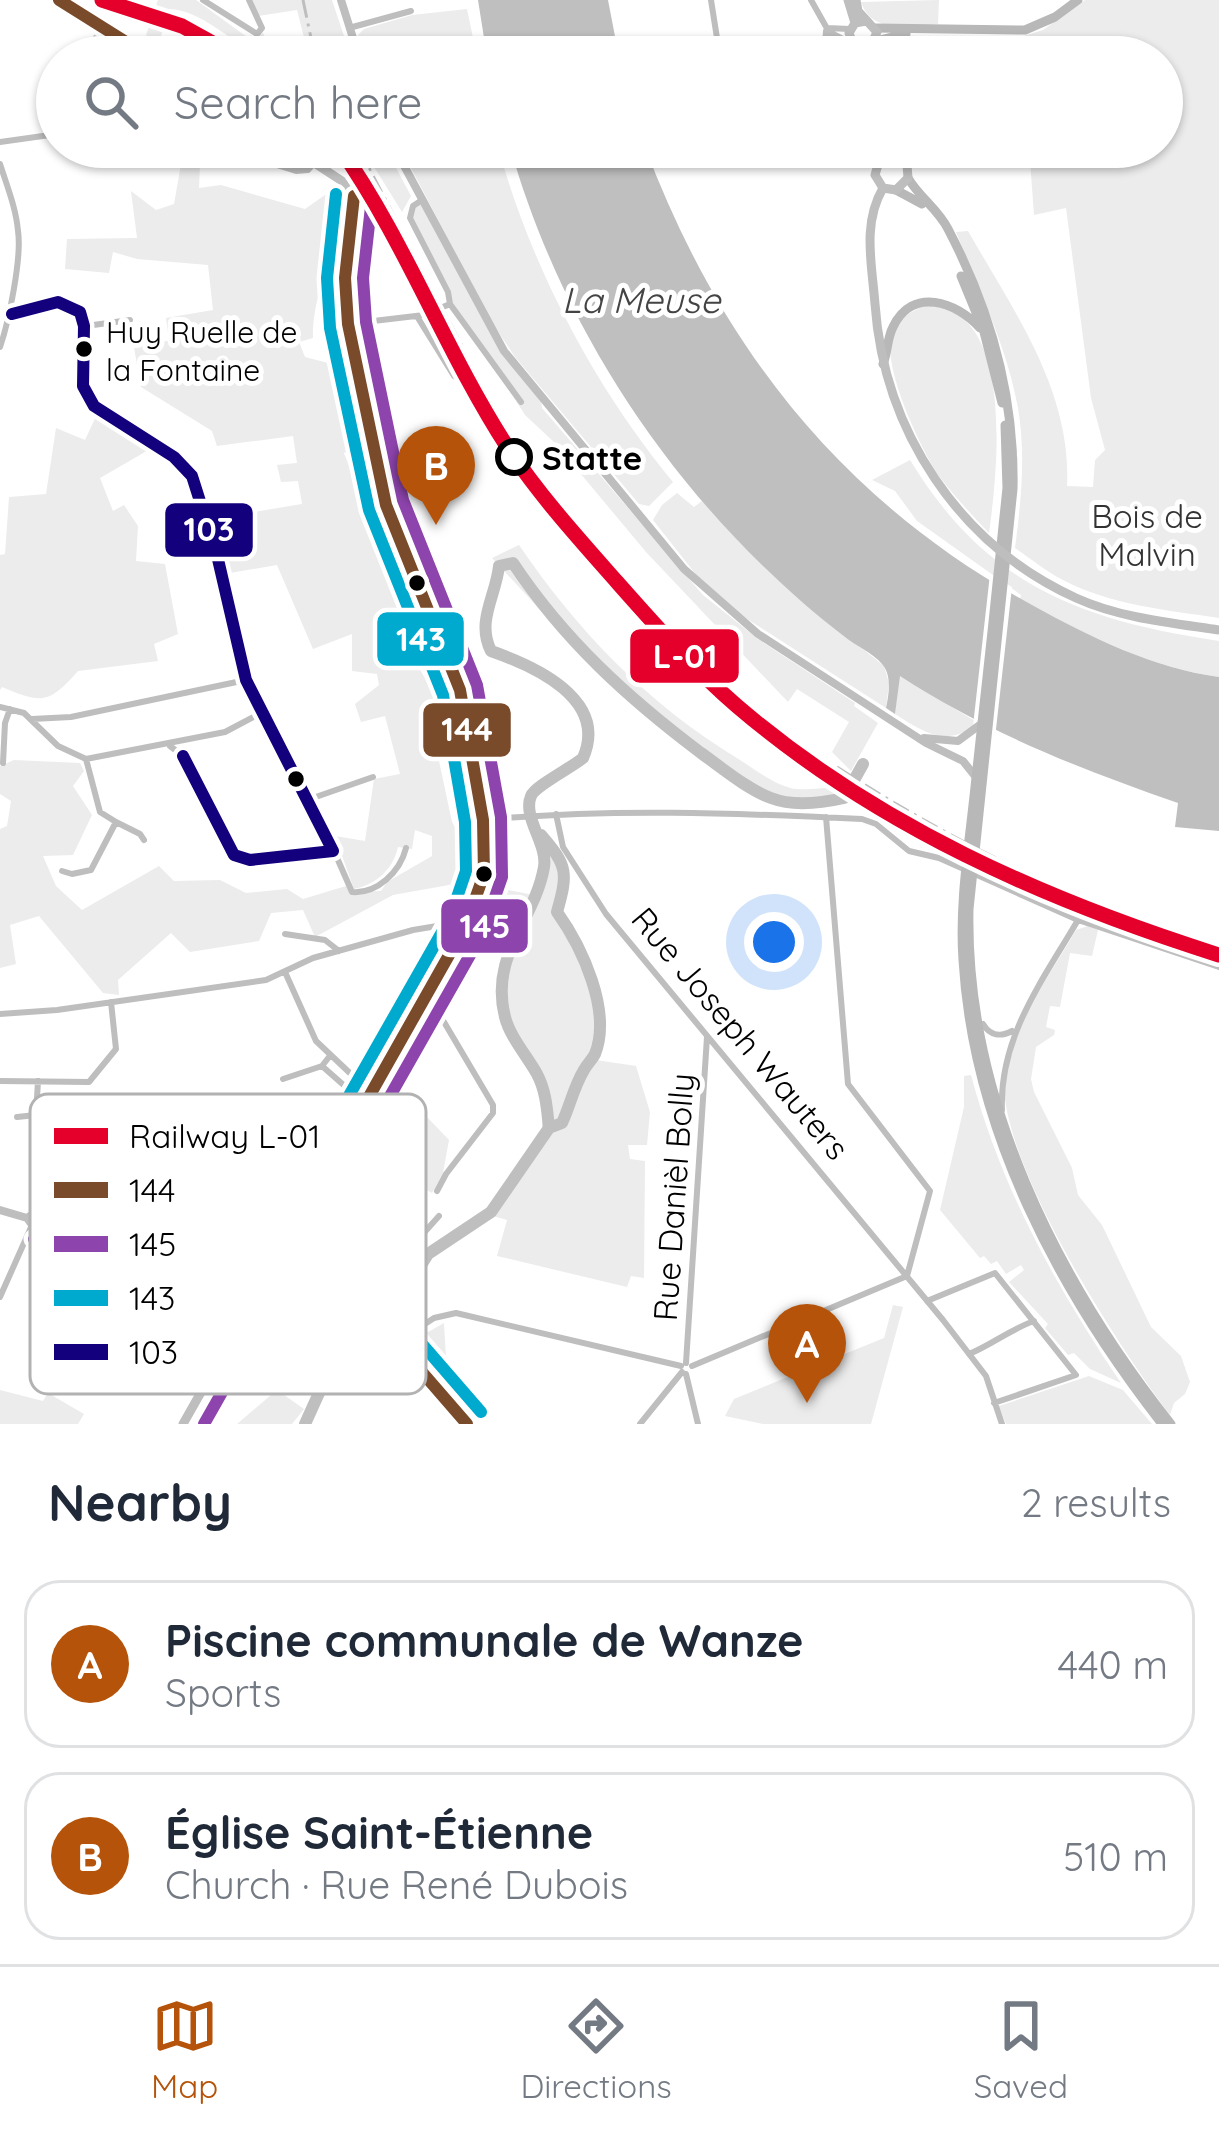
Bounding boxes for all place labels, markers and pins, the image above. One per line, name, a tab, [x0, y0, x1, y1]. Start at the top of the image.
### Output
place label: Huy Ruelle de la Fontaine	[106, 313, 298, 389]
marker: Huy Ruelle de la Fontaine	[73, 338, 95, 360]
pin: B	[397, 426, 475, 525]
place label: Statte	[542, 437, 642, 478]
marker: Statte	[497, 440, 531, 474]
unlabelled marker	[406, 572, 428, 594]
unlabelled marker	[285, 768, 307, 790]
unlabelled marker	[473, 863, 495, 885]
pin: A	[768, 1304, 846, 1403]

